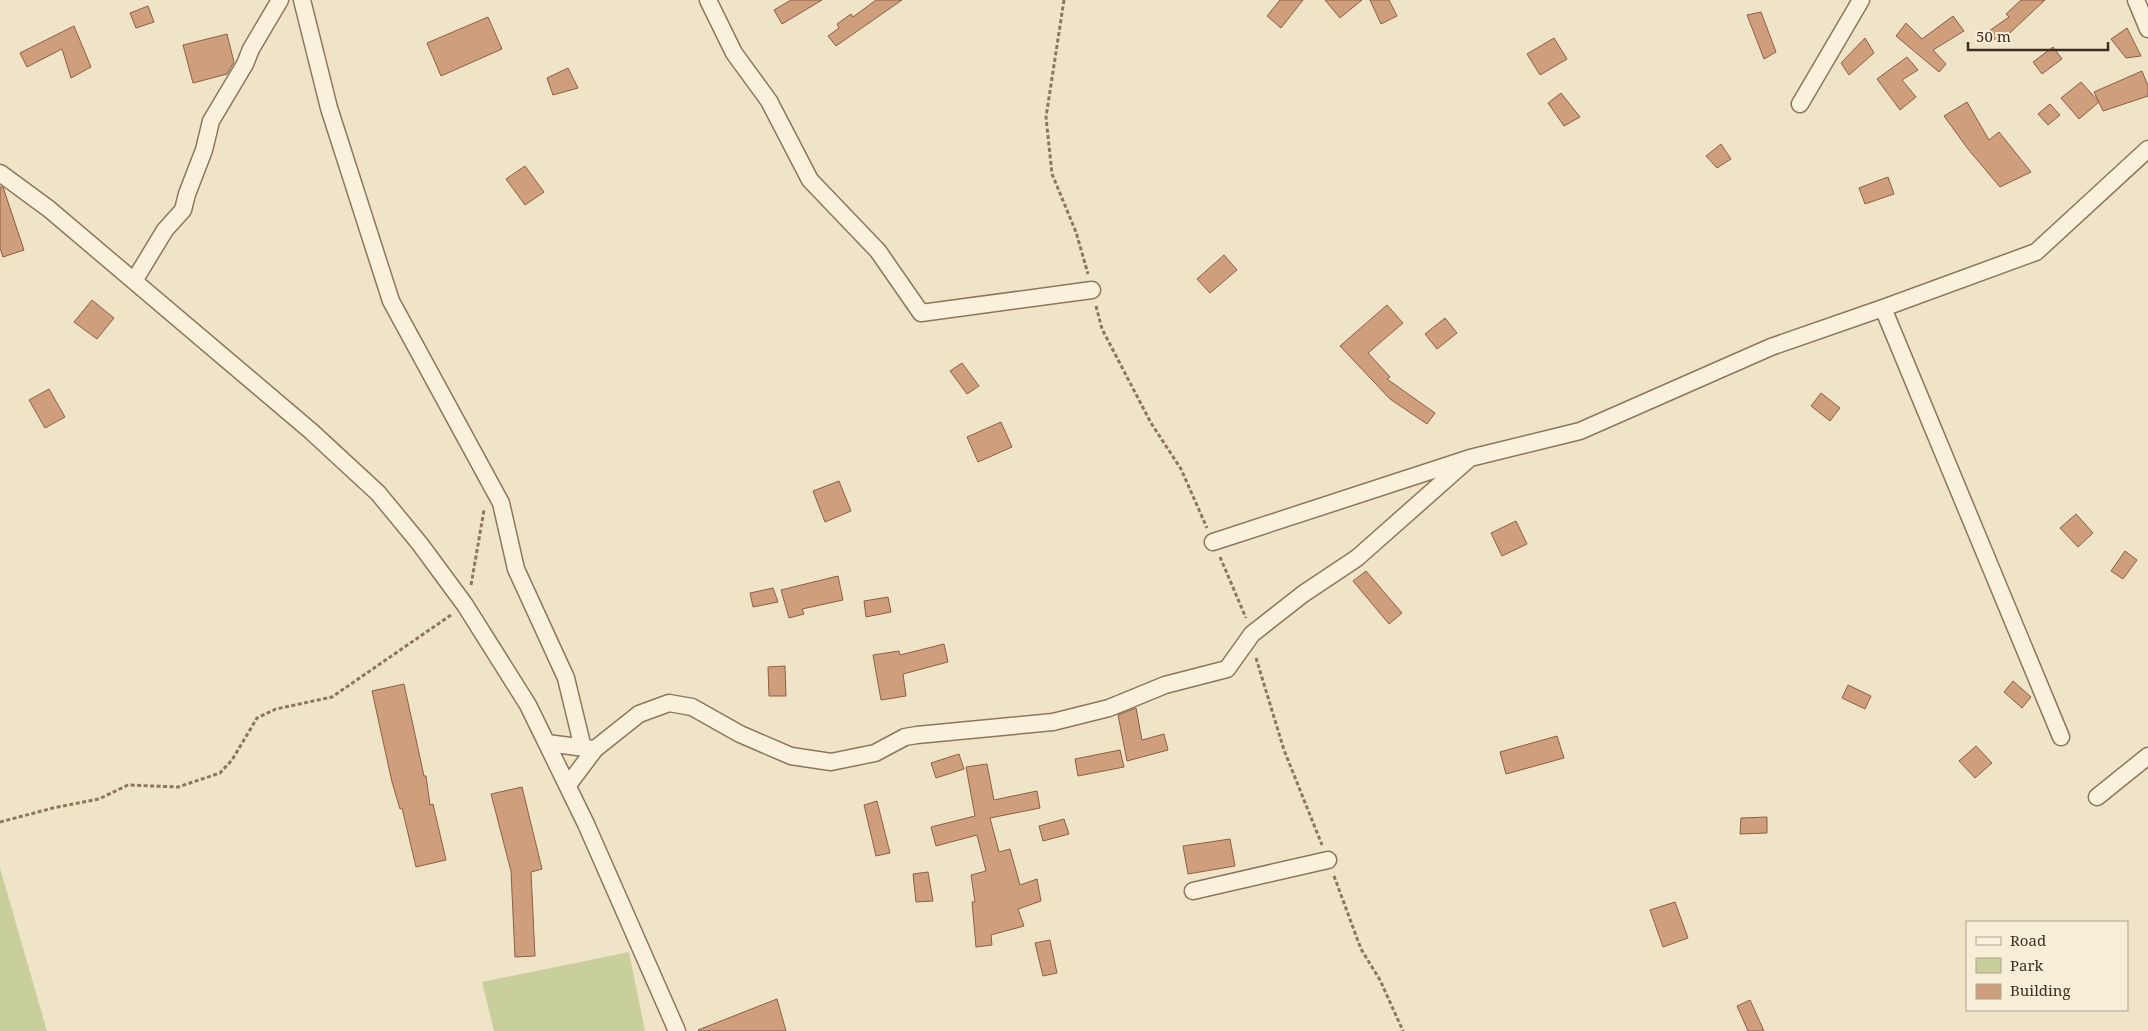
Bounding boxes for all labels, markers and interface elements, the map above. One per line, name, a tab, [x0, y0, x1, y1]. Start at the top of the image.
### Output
scale bar	[1968, 20, 2108, 52]
text: 50 m	[1976, 26, 2011, 46]
legend	[1966, 921, 2128, 1011]
text: Road	[2010, 930, 2046, 950]
text: Park	[2010, 955, 2044, 975]
text: Building	[2010, 980, 2071, 1000]

